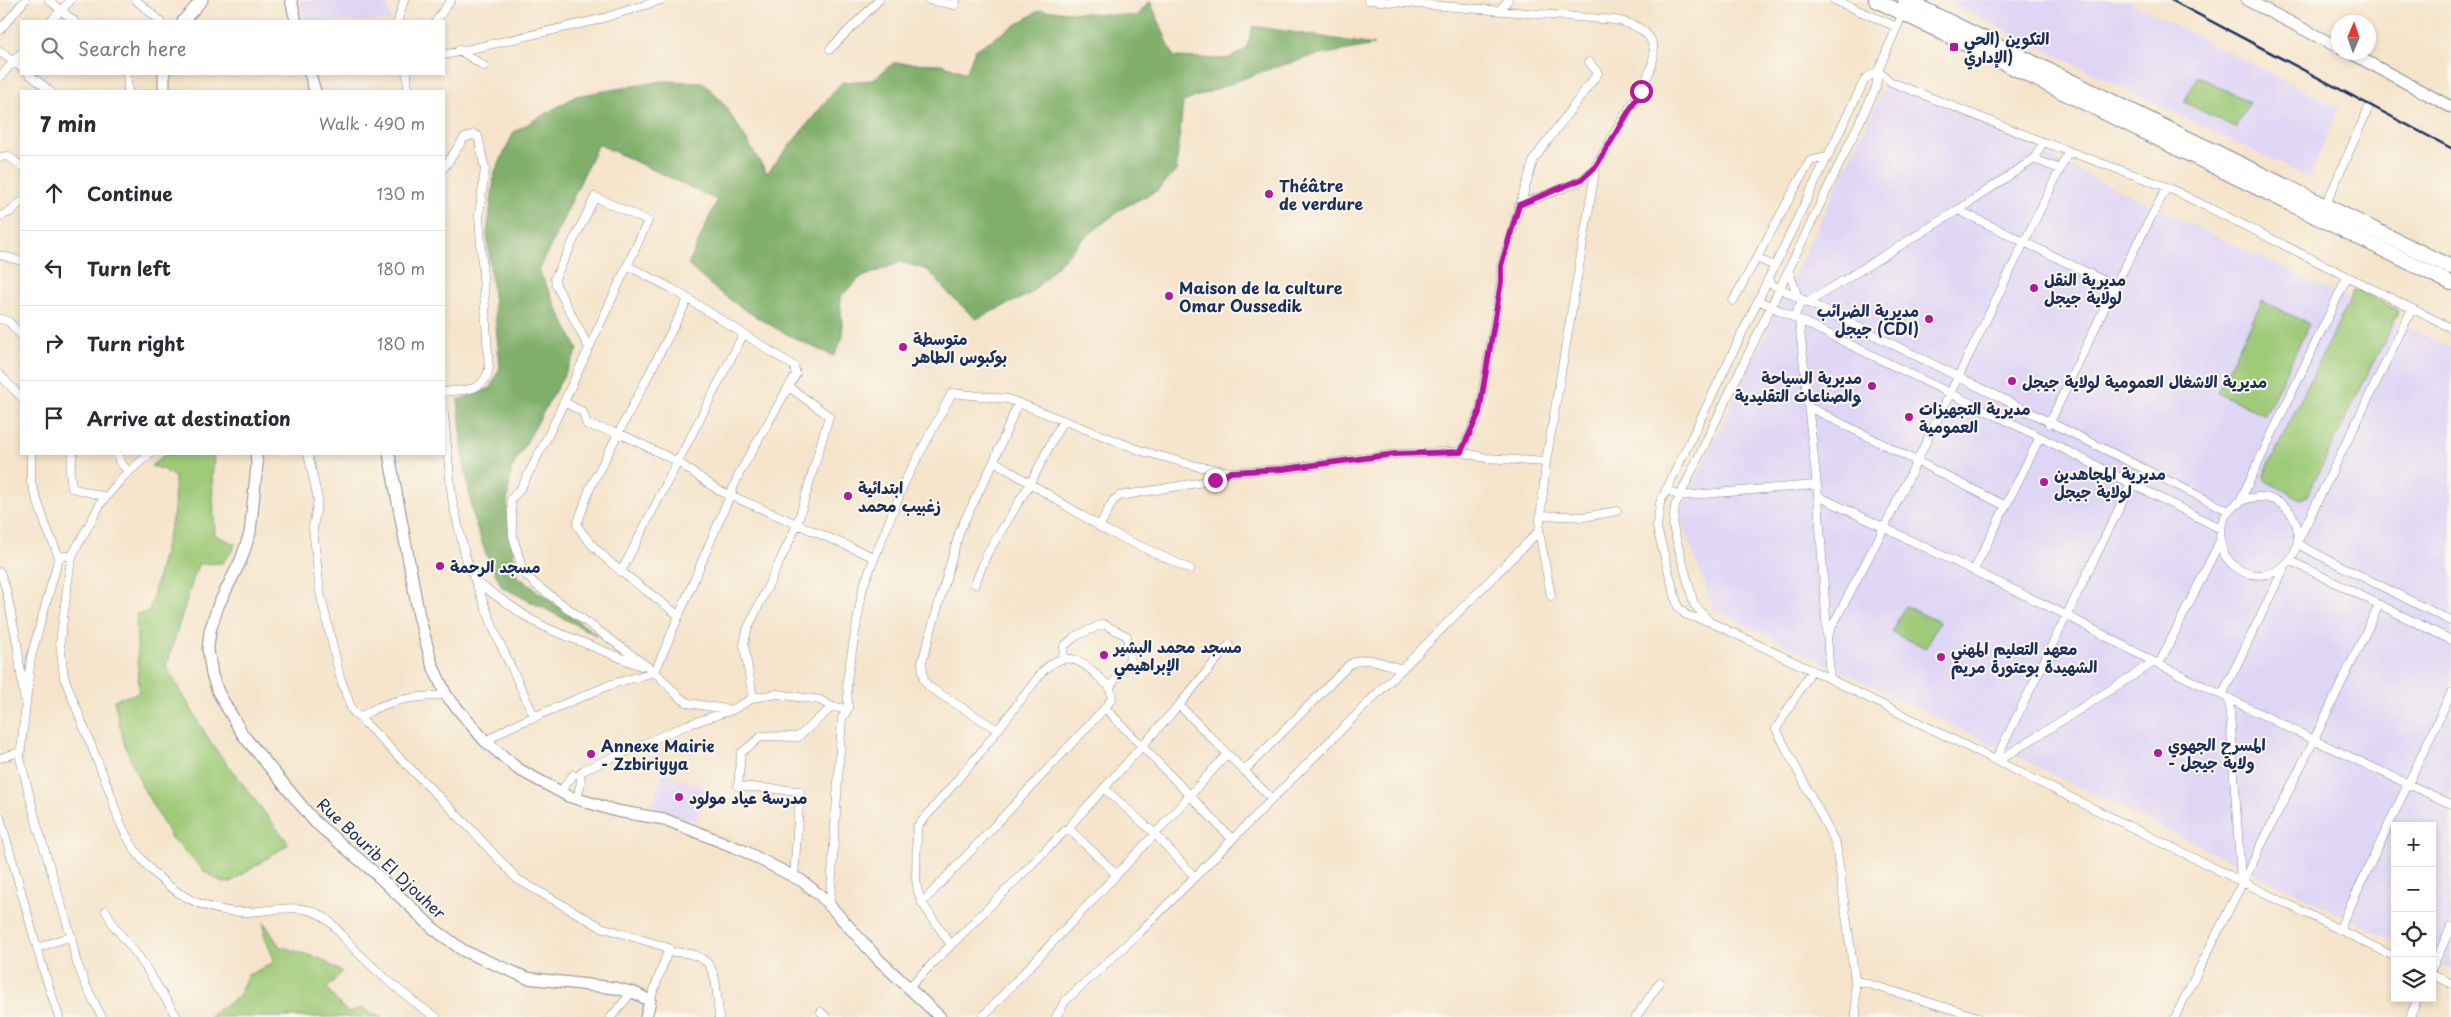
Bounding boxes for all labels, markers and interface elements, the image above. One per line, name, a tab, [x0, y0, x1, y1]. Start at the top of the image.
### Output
north arrow	[2331, 15, 2376, 60]
search box	[20, 20, 445, 75]
place label: التكوين (الحي الإداري)	[1964, 26, 2049, 70]
icon: search	[38, 34, 66, 62]
text: Search here	[78, 34, 187, 62]
marker: التكوين (الحي الإداري)	[1948, 41, 1960, 53]
route start	[1630, 80, 1653, 103]
text: 7 min	[40, 107, 96, 139]
text: Walk · 490 m	[319, 111, 425, 135]
place label: Théâtre de verdure	[1279, 173, 1364, 215]
icon: ahead	[40, 179, 68, 207]
text: Continue	[87, 179, 173, 207]
text: 130 m	[377, 181, 425, 205]
marker: Théâtre de verdure	[1263, 188, 1275, 200]
icon: left	[40, 254, 68, 282]
text: Turn left	[87, 254, 171, 282]
text: 180 m	[377, 256, 425, 280]
place label: مديرية النقل لولاية جيجل	[2044, 267, 2126, 310]
place label: Maison de la culture Omar Oussedik	[1179, 275, 1343, 317]
marker: مديرية النقل لولاية جيجل	[2028, 282, 2040, 294]
marker: Maison de la culture Omar Oussedik	[1163, 290, 1175, 302]
place label: مديرية الضرائب جيجل (CDI)	[1817, 298, 1919, 340]
marker: مديرية الضرائب جيجل (CDI)	[1923, 313, 1935, 325]
place label: متوسطة بوكبوس الطاهر	[911, 326, 1007, 368]
icon: right	[40, 329, 68, 357]
text: Turn right	[87, 329, 185, 357]
text: 180 m	[377, 331, 425, 355]
marker: متوسطة بوكبوس الطاهر	[897, 341, 909, 353]
place label: مديرية السياحة والصناعات التقليدية	[1735, 365, 1862, 407]
place label: مديرية الاشغال العمومية لولاية جيجل	[2022, 369, 2267, 394]
marker: مديرية الاشغال العمومية لولاية جيجل	[2006, 375, 2018, 387]
marker: مديرية السياحة والصناعات التقليدية	[1866, 380, 1878, 392]
place label: مديرية التجهيزات العمومية	[1919, 396, 2031, 438]
icon: arrive	[40, 404, 68, 432]
text: Arrive at destination	[87, 404, 291, 432]
marker: مديرية التجهيزات العمومية	[1903, 411, 1915, 423]
place label: مديرية المجاهدين لولاية جيجل	[2054, 461, 2166, 504]
route end	[1204, 469, 1227, 492]
place label: ابتدائية زغبيب محمد	[858, 475, 941, 517]
marker: مديرية المجاهدين لولاية جيجل	[2038, 476, 2050, 488]
marker: ابتدائية زغبيب محمد	[842, 490, 854, 502]
place label: مسجد الرحمة	[450, 554, 540, 578]
marker: مسجد الرحمة	[434, 560, 446, 572]
place label: مسجد محمد البشير الإبراهيمي	[1112, 634, 1242, 680]
place label: معهد التعليم المهني الشهيدة بوعتورة مريم	[1951, 636, 2097, 680]
marker: مسجد محمد البشير الإبراهيمي	[1098, 649, 1110, 661]
marker: معهد التعليم المهني الشهيدة بوعتورة مريم	[1935, 651, 1947, 663]
place label: المسرح الجهوي - ولاية جيجل	[2168, 732, 2266, 774]
place label: Annexe Mairie - Zzbiriyya	[601, 733, 715, 775]
marker: المسرح الجهوي - ولاية جيجل	[2152, 747, 2164, 759]
marker: Annexe Mairie - Zzbiriyya	[585, 748, 597, 760]
place label: مدرسة عياد مولود	[689, 785, 808, 810]
marker: مدرسة عياد مولود	[673, 791, 685, 803]
street label: Rue Bourib El Djouher	[312, 792, 452, 924]
map controls	[2391, 822, 2436, 1002]
button: +	[2391, 822, 2436, 867]
button: −	[2391, 867, 2436, 912]
button: locate	[2391, 912, 2436, 957]
button: layers	[2391, 957, 2436, 1002]

